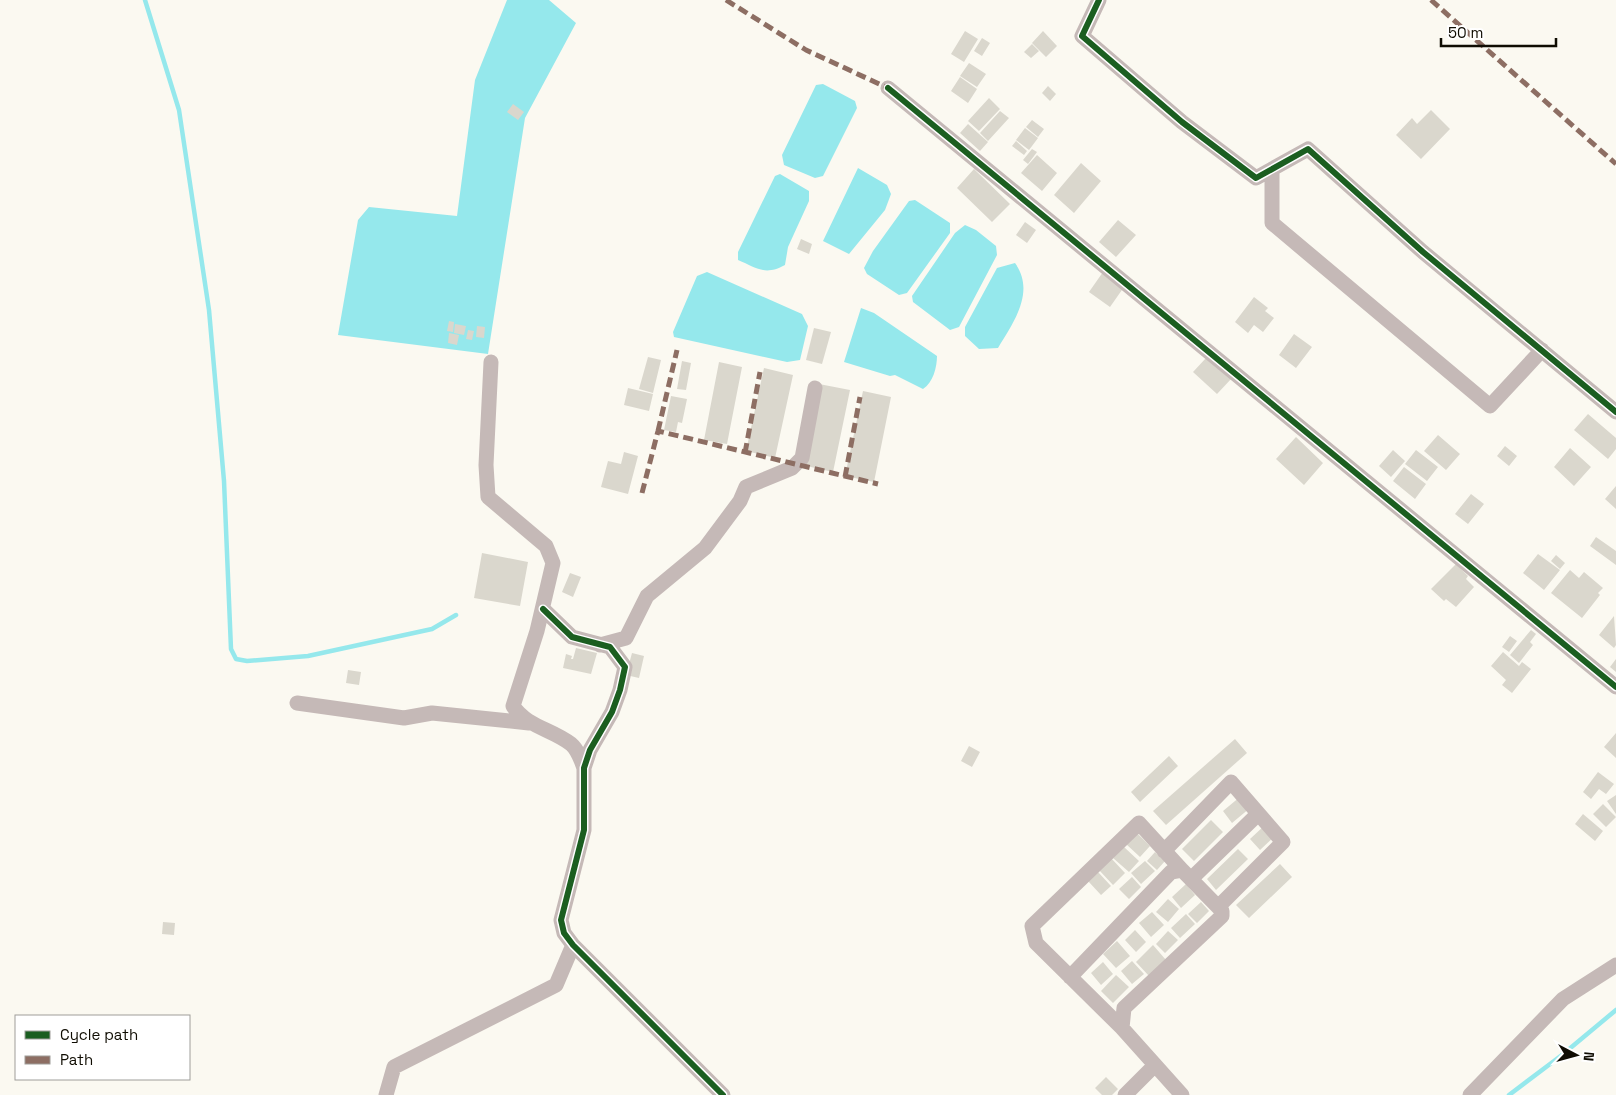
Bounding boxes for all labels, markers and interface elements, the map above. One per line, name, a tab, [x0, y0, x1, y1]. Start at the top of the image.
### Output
scale bar	[1441, 15, 1556, 47]
text: 50 m	[1448, 23, 1483, 42]
legend	[15, 1015, 190, 1080]
text: Cycle path	[60, 1025, 138, 1044]
north arrow	[1551, 1030, 1601, 1080]
text: Path	[60, 1050, 93, 1069]
text: N	[1579, 1051, 1598, 1062]

